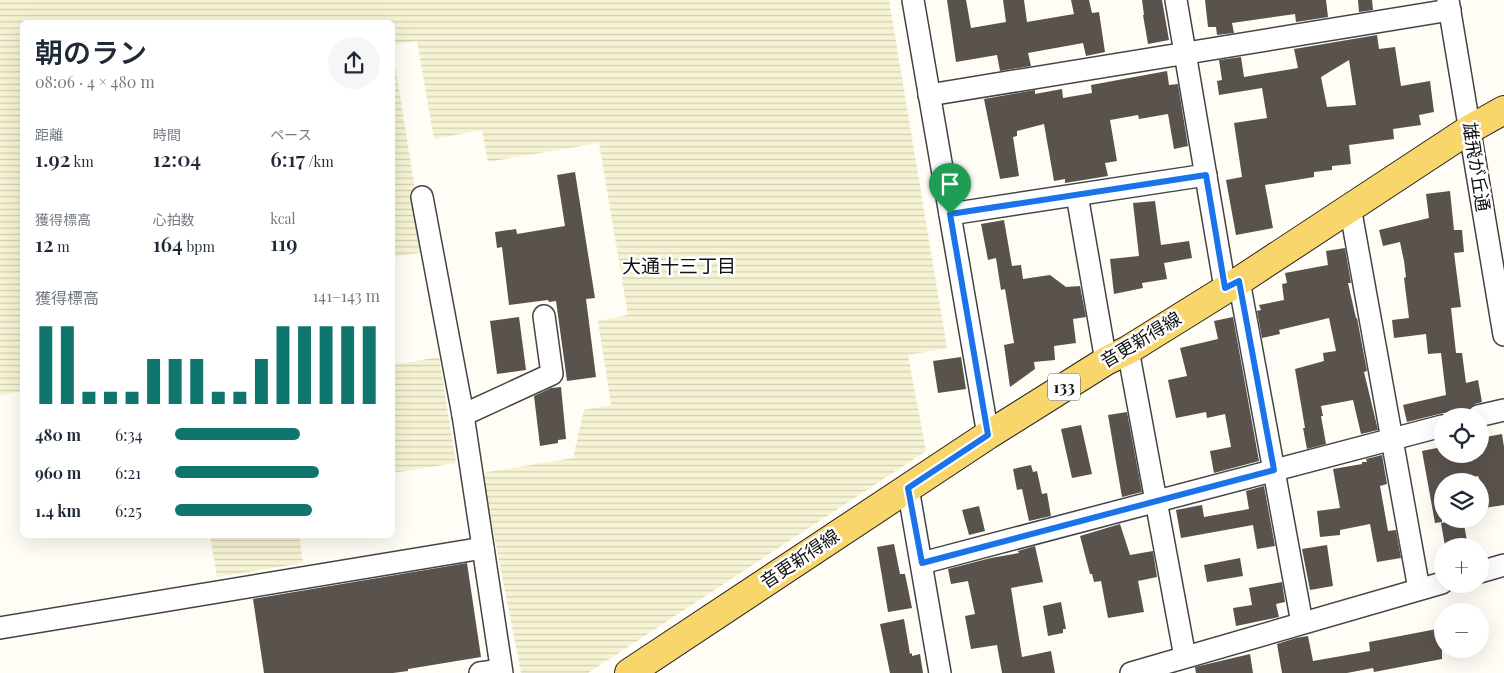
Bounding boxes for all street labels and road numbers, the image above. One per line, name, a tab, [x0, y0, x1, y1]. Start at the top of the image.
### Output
street label: 雄飛が丘通	[1458, 121, 1496, 213]
street label: 音更新得線	[1096, 306, 1185, 373]
road number: 133	[1048, 374, 1080, 401]
street label: 音更新得線	[755, 523, 843, 593]

